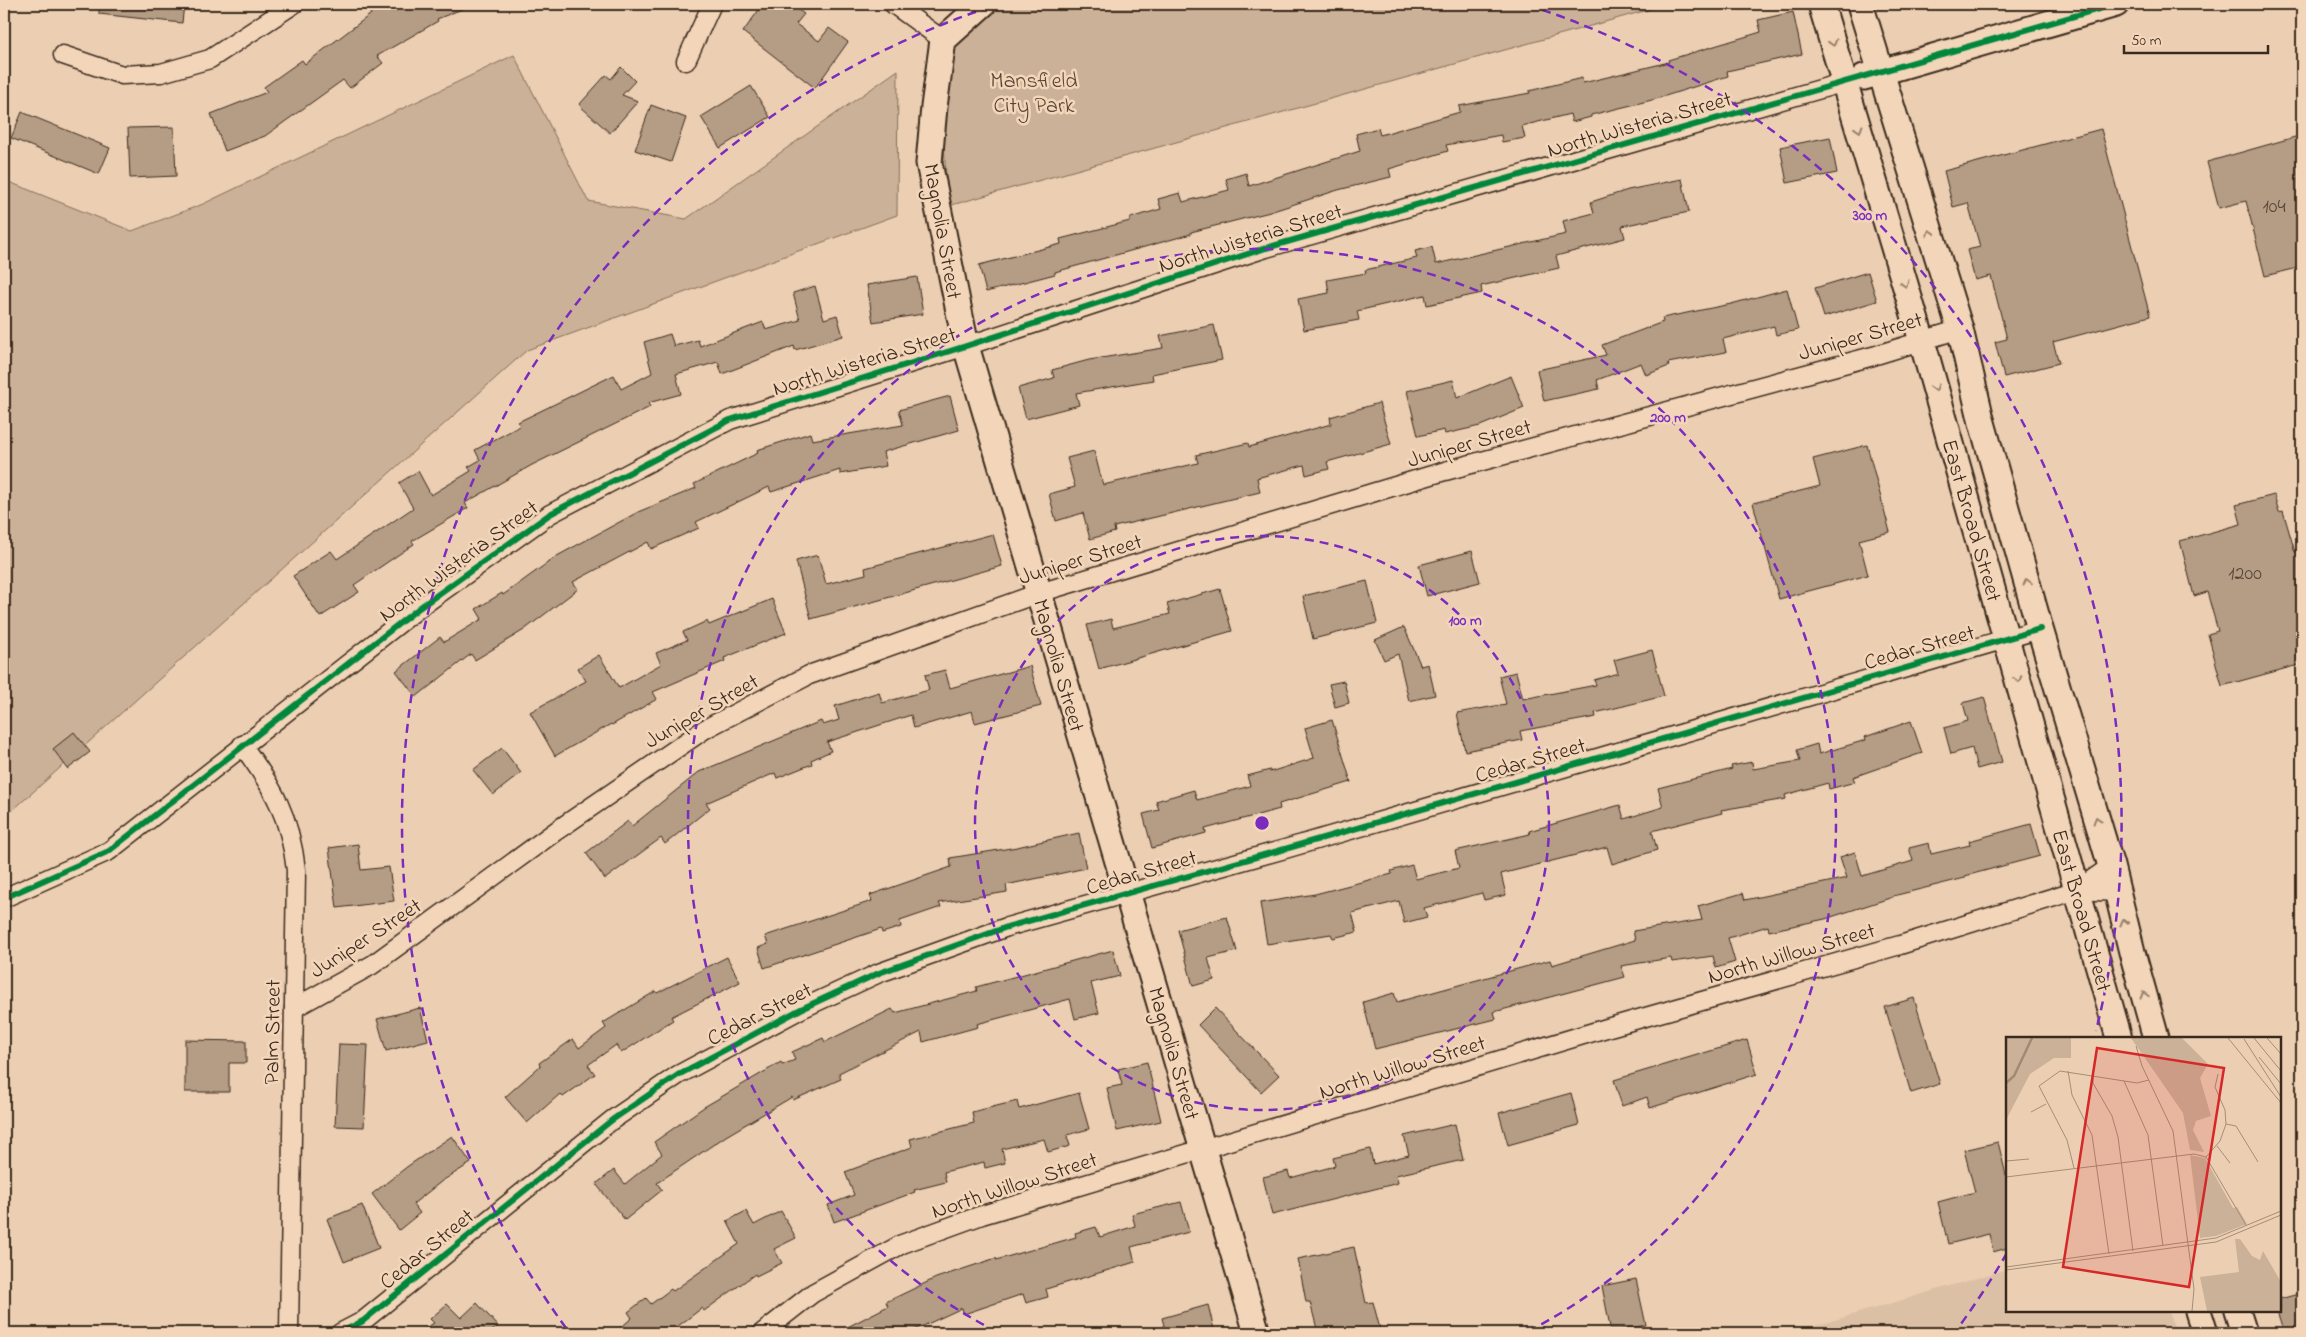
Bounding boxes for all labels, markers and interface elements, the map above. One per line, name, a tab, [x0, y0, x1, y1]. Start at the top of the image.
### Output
scale bar	[2124, 22, 2267, 54]
text: 50 m	[2131, 30, 2162, 52]
one-way arrow	[1827, 38, 1837, 46]
park label: Mansfield City Park	[990, 66, 1078, 124]
street label: North Wisteria Street	[1544, 84, 1736, 168]
one-way arrow	[1853, 124, 1863, 132]
street label: Magnolia Street	[912, 161, 969, 303]
house number: 104	[2262, 193, 2286, 222]
street label: North Wisteria Street	[1155, 197, 1347, 283]
text: 300 m	[1852, 205, 1888, 227]
one-way arrow	[1926, 229, 1936, 237]
one-way arrow	[1900, 280, 1910, 288]
street label: Juniper Street	[1795, 305, 1927, 371]
street label: North Wisteria Street	[769, 320, 961, 406]
one-way arrow	[1930, 383, 1940, 391]
text: 200 m	[1649, 407, 1686, 429]
street label: Juniper Street	[1404, 412, 1536, 478]
street label: East Broad Street	[1932, 436, 2009, 606]
street label: North Wisteria Street	[373, 493, 547, 631]
street label: Juniper Street	[1015, 527, 1147, 595]
house number: 1200	[2228, 560, 2262, 589]
one-way arrow	[2023, 579, 2033, 587]
street label: Magnolia Street	[1022, 595, 1092, 737]
text: 100 m	[1448, 610, 1482, 632]
street label: Cedar Street	[1861, 618, 1980, 680]
street label: Juniper Street	[639, 667, 766, 758]
one-way arrow	[2012, 674, 2023, 683]
street label: Cedar Street	[1472, 731, 1591, 793]
centre of rings	[1253, 814, 1271, 832]
one-way arrow	[2092, 816, 2102, 824]
street label: East Broad Street	[2042, 826, 2119, 996]
street label: Cedar Street	[1083, 843, 1202, 905]
street label: Juniper Street	[304, 891, 429, 988]
street label: North Willow Street	[1704, 916, 1880, 994]
one-way arrow	[2119, 917, 2130, 926]
street label: Cedar Street	[702, 975, 819, 1056]
street label: Palm Street	[257, 979, 291, 1085]
street label: Magnolia Street	[1137, 983, 1207, 1125]
one-way arrow	[2140, 991, 2150, 1000]
street label: North Willow Street	[1316, 1028, 1491, 1109]
inset map	[2006, 1037, 2281, 1312]
street label: North Willow Street	[928, 1145, 1103, 1229]
street label: Cedar Street	[374, 1202, 483, 1299]

